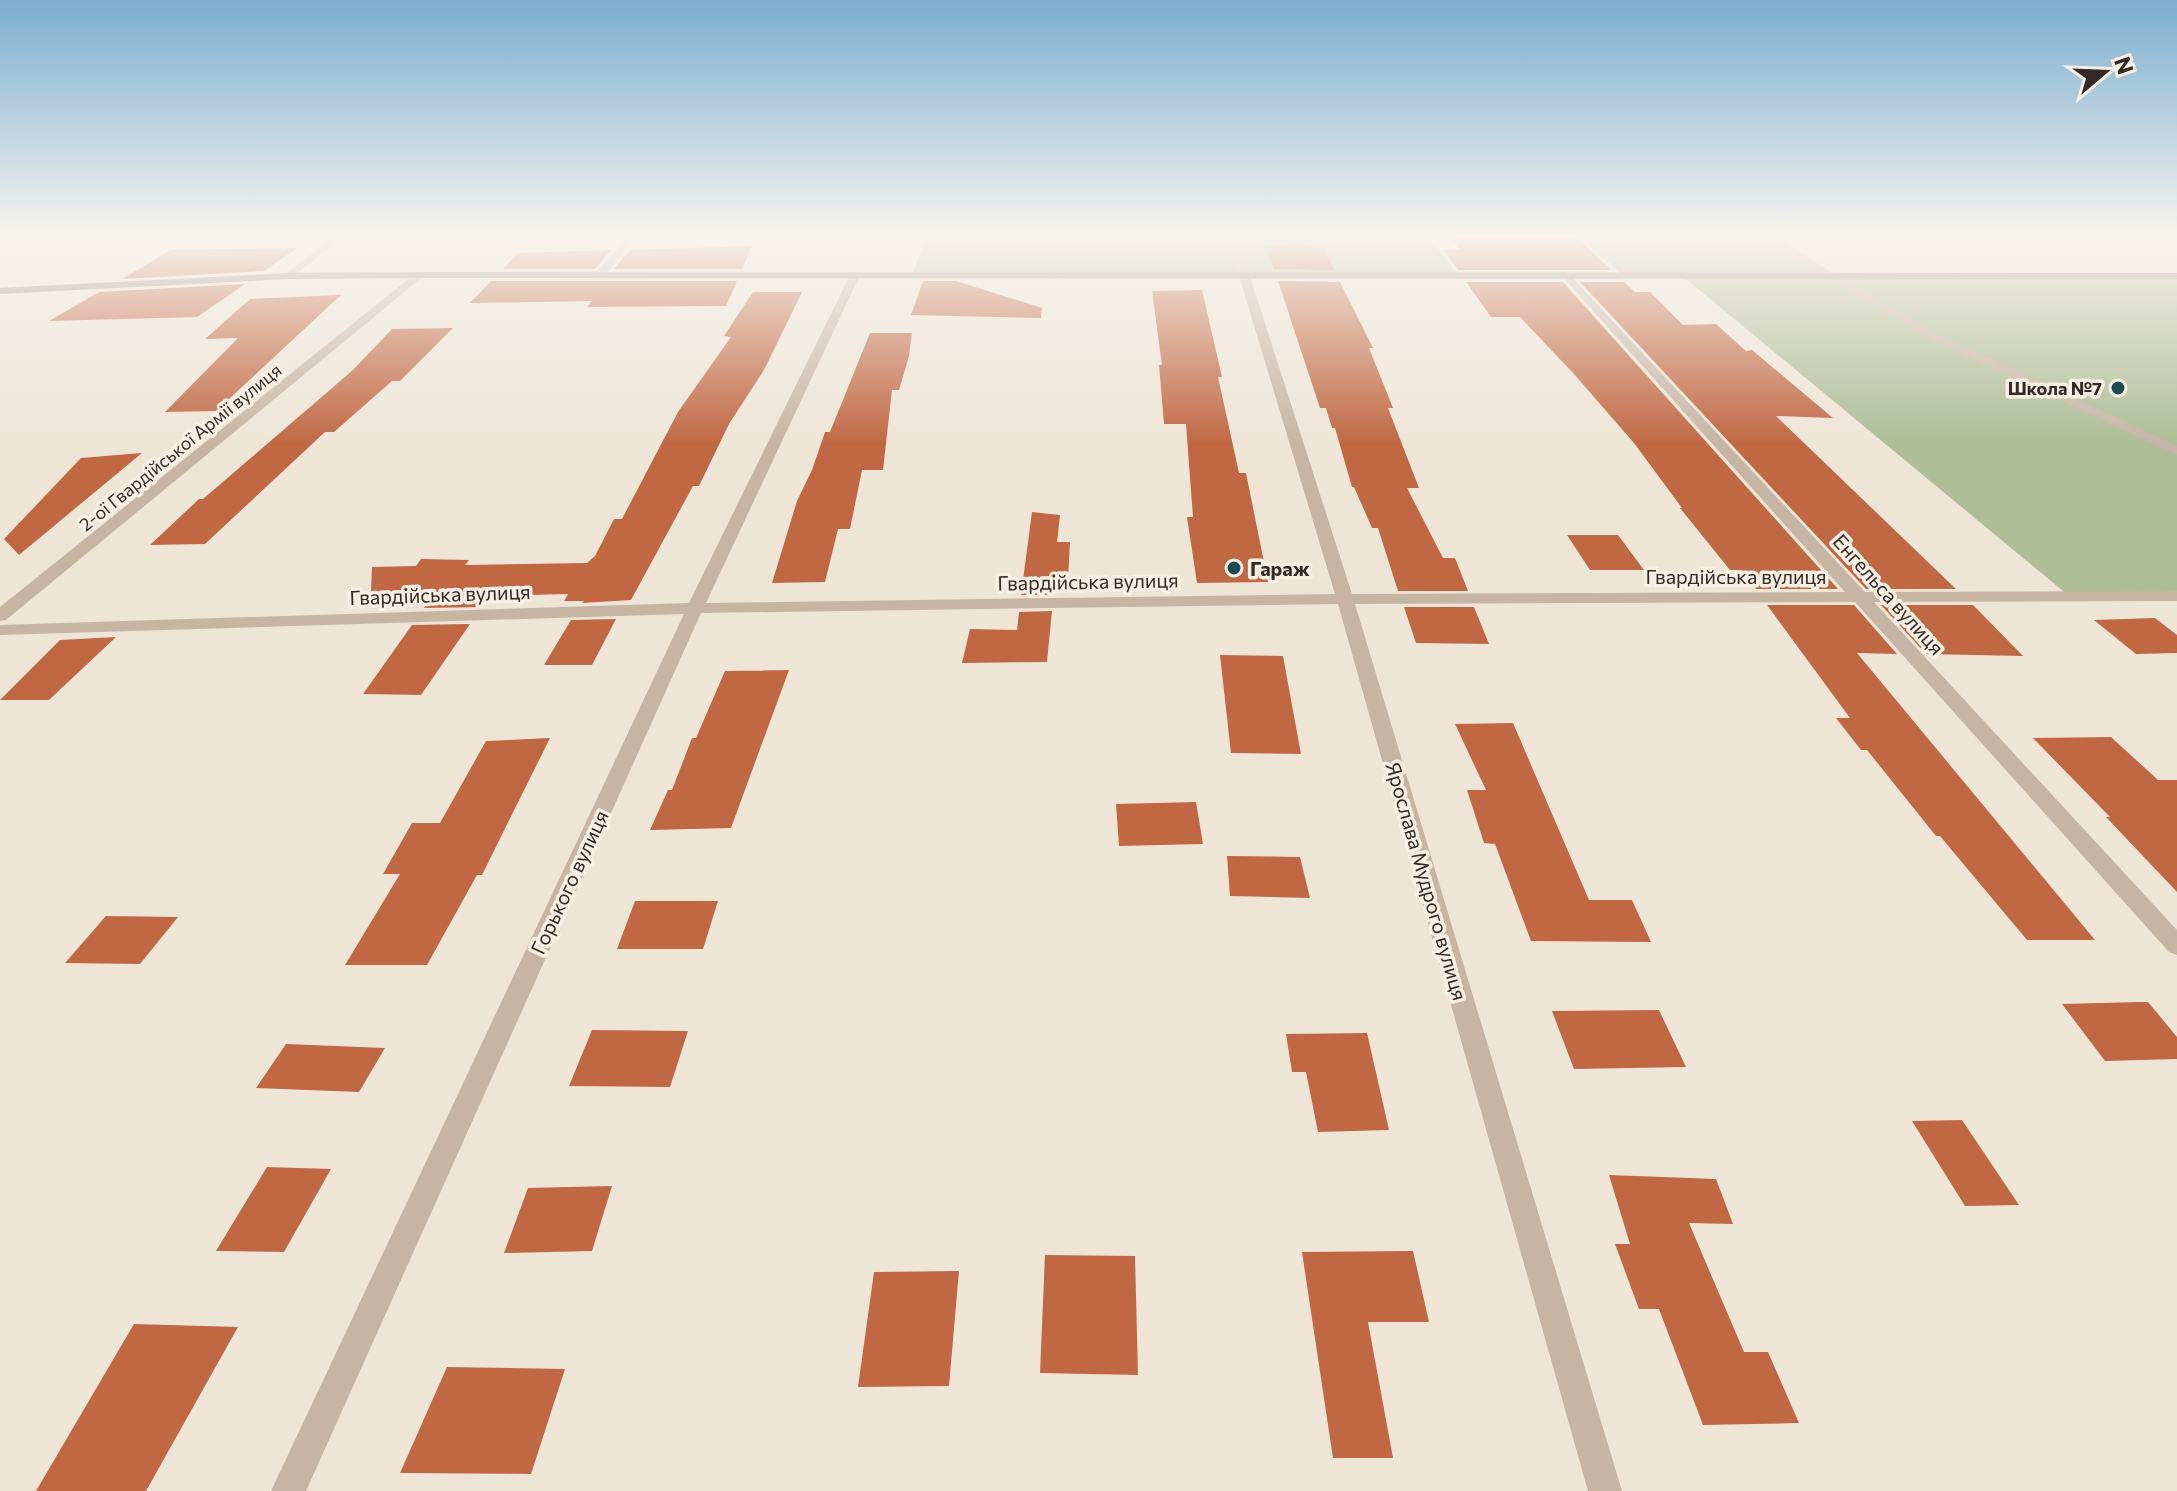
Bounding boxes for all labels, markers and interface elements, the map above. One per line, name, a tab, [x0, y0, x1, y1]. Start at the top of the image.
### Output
north arrow	[2065, 32, 2145, 112]
text: N	[2109, 53, 2140, 78]
street label: 2-ої Гвардійської Армії вулиця	[74, 359, 286, 535]
place label: Школа №7	[2008, 377, 2102, 399]
marker: Школа №7	[2109, 379, 2127, 397]
street label: Енгельса вулиця	[1829, 529, 1949, 659]
place label: Гараж	[1250, 556, 1310, 580]
marker: Гараж	[1225, 559, 1243, 577]
street label: Гвардійська вулиця	[1645, 564, 1827, 588]
street label: Гвардійська вулиця	[997, 567, 1179, 595]
street label: Гвардійська вулиця	[349, 579, 531, 609]
street label: Ярослава Мудрого вулиця	[1381, 759, 1473, 1003]
street label: Горького вулиця	[525, 806, 613, 958]

